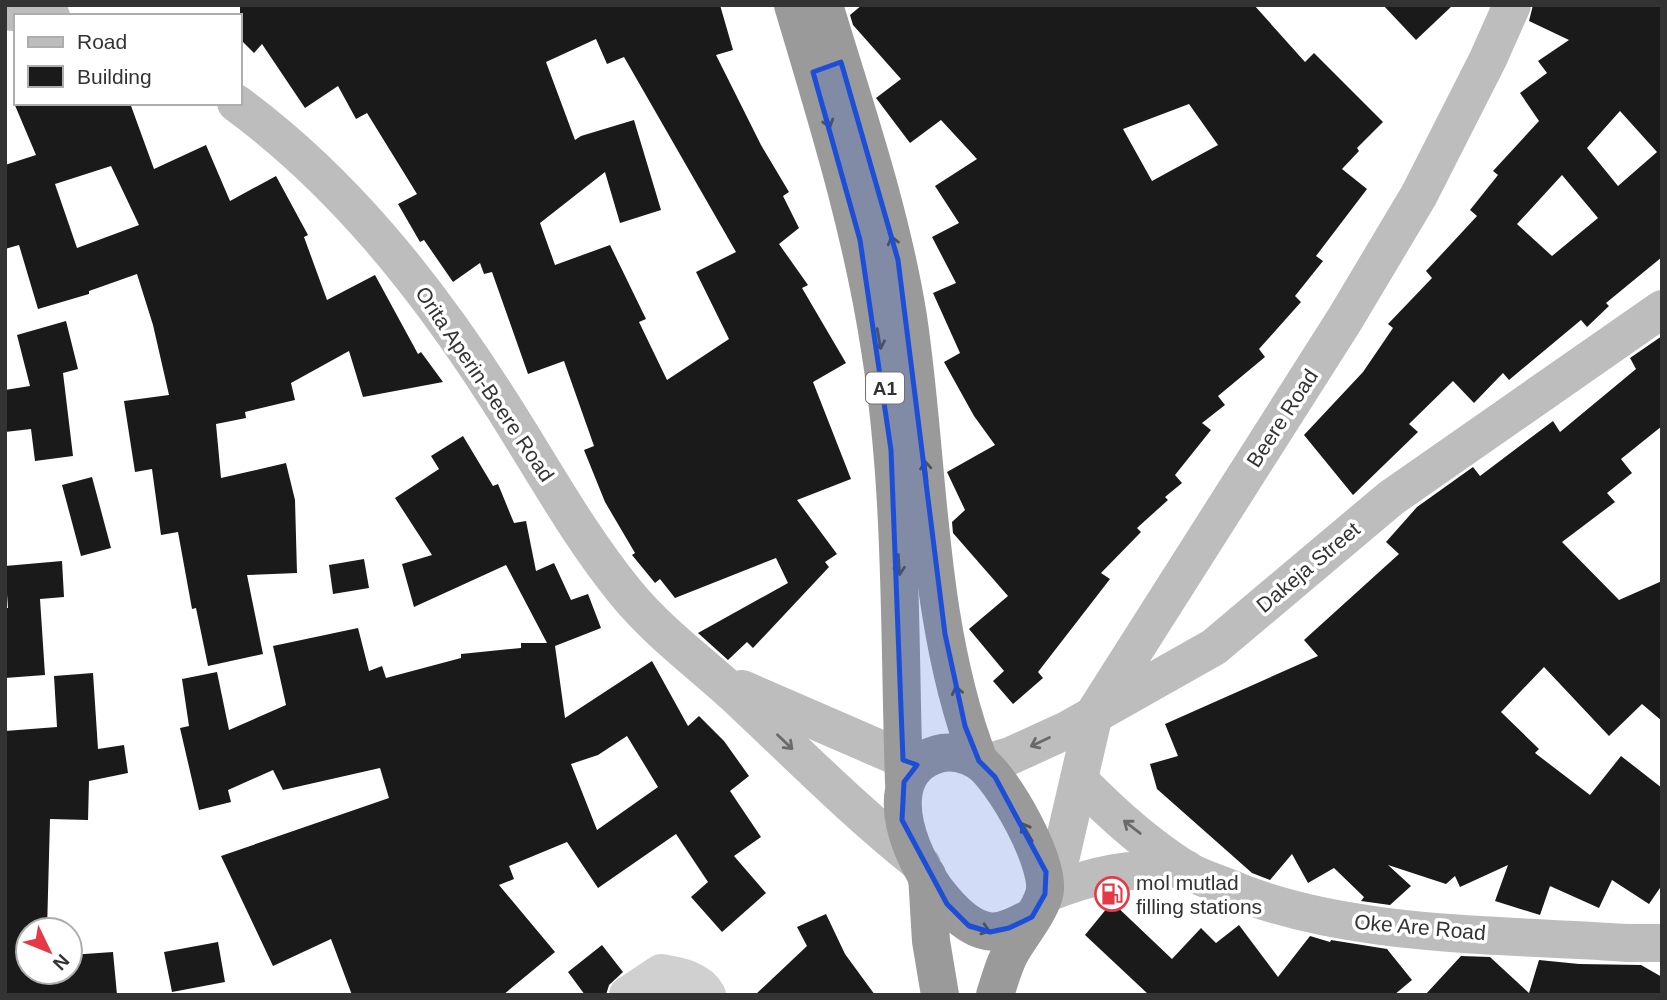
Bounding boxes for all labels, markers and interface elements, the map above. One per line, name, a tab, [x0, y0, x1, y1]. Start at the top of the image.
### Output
legend	[14, 14, 242, 105]
text: Road	[77, 30, 127, 53]
text: Building	[77, 65, 152, 88]
one-way arrow	[821, 106, 834, 128]
one-way arrow	[887, 236, 900, 258]
street label: Orita Aperin-Beere Road	[411, 282, 559, 486]
one-way arrow	[873, 327, 886, 350]
street label: Beere Road	[1242, 365, 1322, 471]
road number: A1	[866, 372, 904, 404]
one-way arrow	[920, 461, 933, 483]
street label: Dakeja Street	[1252, 517, 1364, 617]
one-way arrow	[892, 554, 905, 577]
one-way arrow	[951, 686, 964, 708]
one-way arrow	[777, 734, 794, 751]
one-way arrow	[1029, 736, 1051, 749]
one-way arrow	[1124, 819, 1142, 835]
one-way arrow	[1020, 822, 1033, 843]
place label: mol mutlad filling stations	[1136, 871, 1262, 918]
fuel station icon: mol mutlad filling stations	[1093, 875, 1131, 913]
street label: Oke Are Road	[1353, 910, 1487, 944]
north arrow	[14, 916, 84, 986]
one-way arrow	[968, 923, 990, 936]
text: N	[49, 950, 73, 974]

